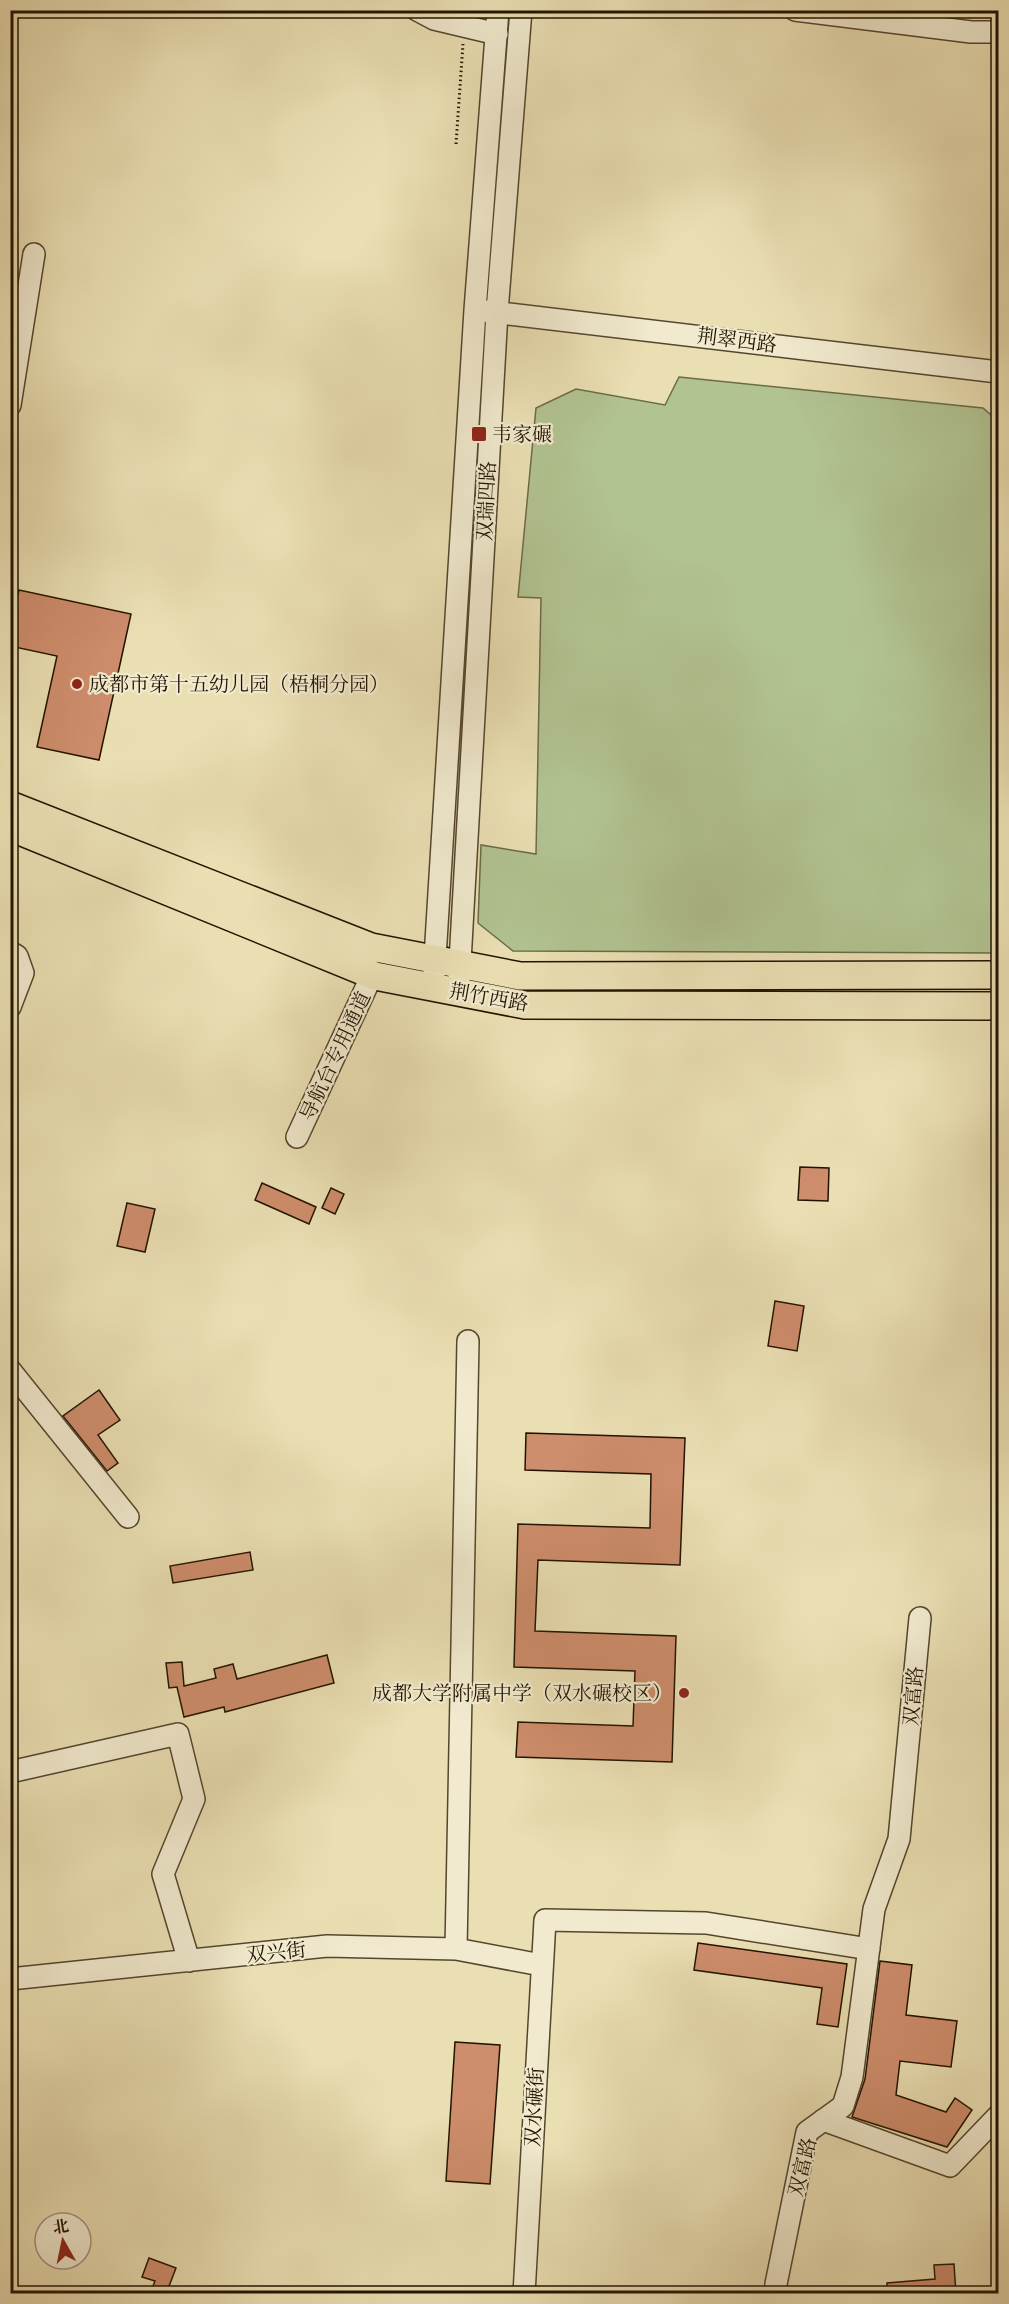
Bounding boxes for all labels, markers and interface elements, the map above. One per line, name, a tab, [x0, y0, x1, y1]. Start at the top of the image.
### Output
street label: 荆翠西路	[696, 322, 778, 359]
place label: 韦家碾	[492, 421, 552, 448]
marker: 韦家碾	[470, 425, 488, 443]
street label: 双瑞四路	[471, 460, 502, 542]
place label: 成都市第十五幼儿园（梧桐分园）	[89, 671, 389, 698]
marker: 成都市第十五幼儿园（梧桐分园）	[70, 677, 84, 691]
street label: 荆竹西路	[447, 977, 531, 1018]
street label: 导航台专用通道	[294, 987, 377, 1125]
street label: 双富路	[897, 1665, 930, 1727]
place label: 成都大学附属中学（双水碾校区）	[372, 1680, 672, 1707]
marker: 成都大学附属中学（双水碾校区）	[677, 1686, 691, 1700]
street label: 双兴街	[245, 1936, 307, 1969]
street label: 双水碾街	[519, 2066, 550, 2148]
street label: 双富路	[782, 2135, 823, 2199]
north arrow	[33, 2211, 93, 2271]
text: 北	[51, 2215, 70, 2239]

